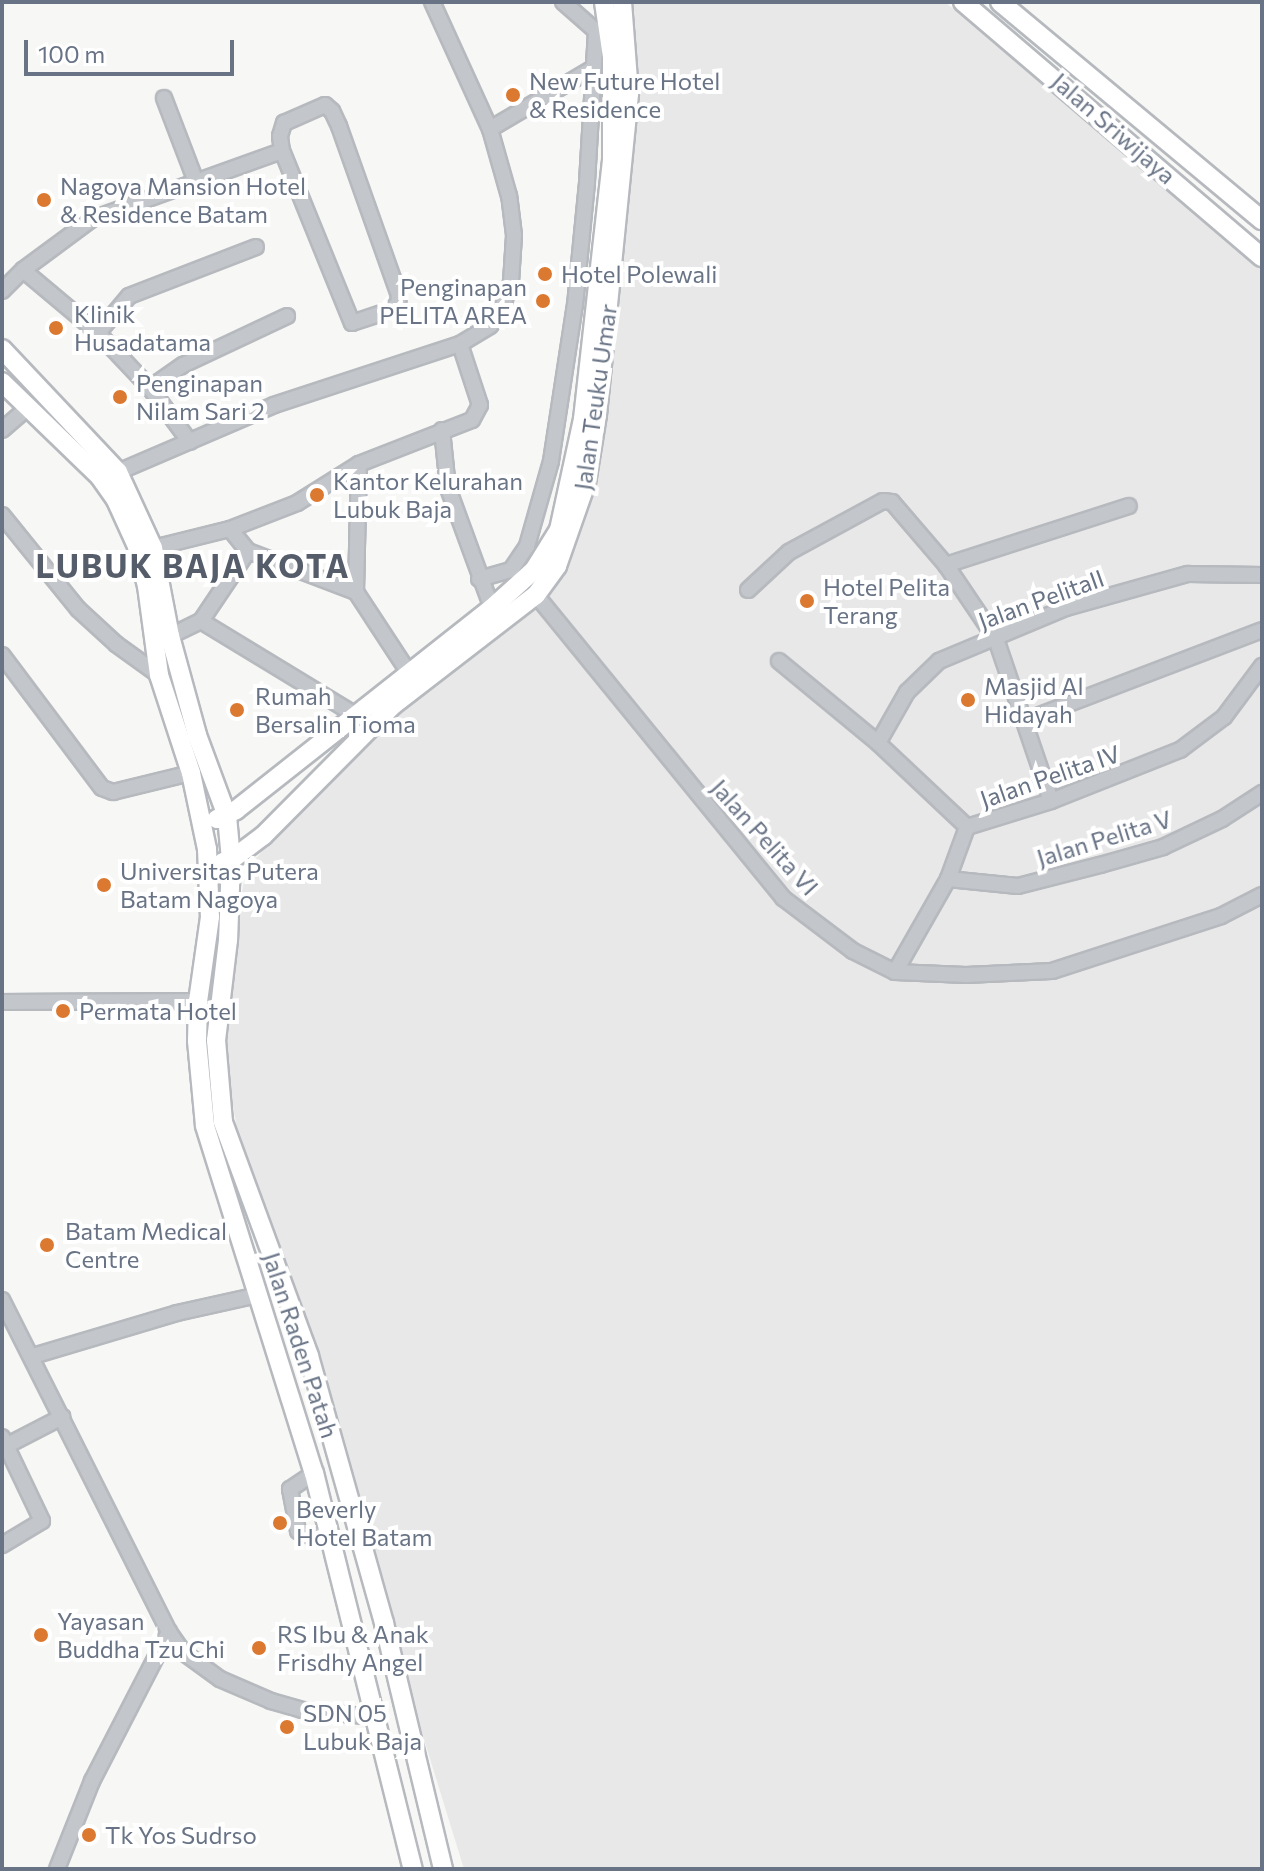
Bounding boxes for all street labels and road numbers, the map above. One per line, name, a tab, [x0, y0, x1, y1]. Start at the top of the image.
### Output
street label: Jalan Sriwijaya	[1046, 66, 1182, 190]
street label: Jalan Teuku Umar	[568, 302, 622, 492]
street label: Jalan PelitaII	[974, 563, 1108, 635]
street label: Jalan Pelita IV	[976, 739, 1124, 813]
street label: Jalan Pelita VI	[705, 773, 825, 901]
street label: Jalan Pelita V	[1033, 804, 1175, 872]
street label: Jalan Raden Patah	[257, 1248, 345, 1442]

